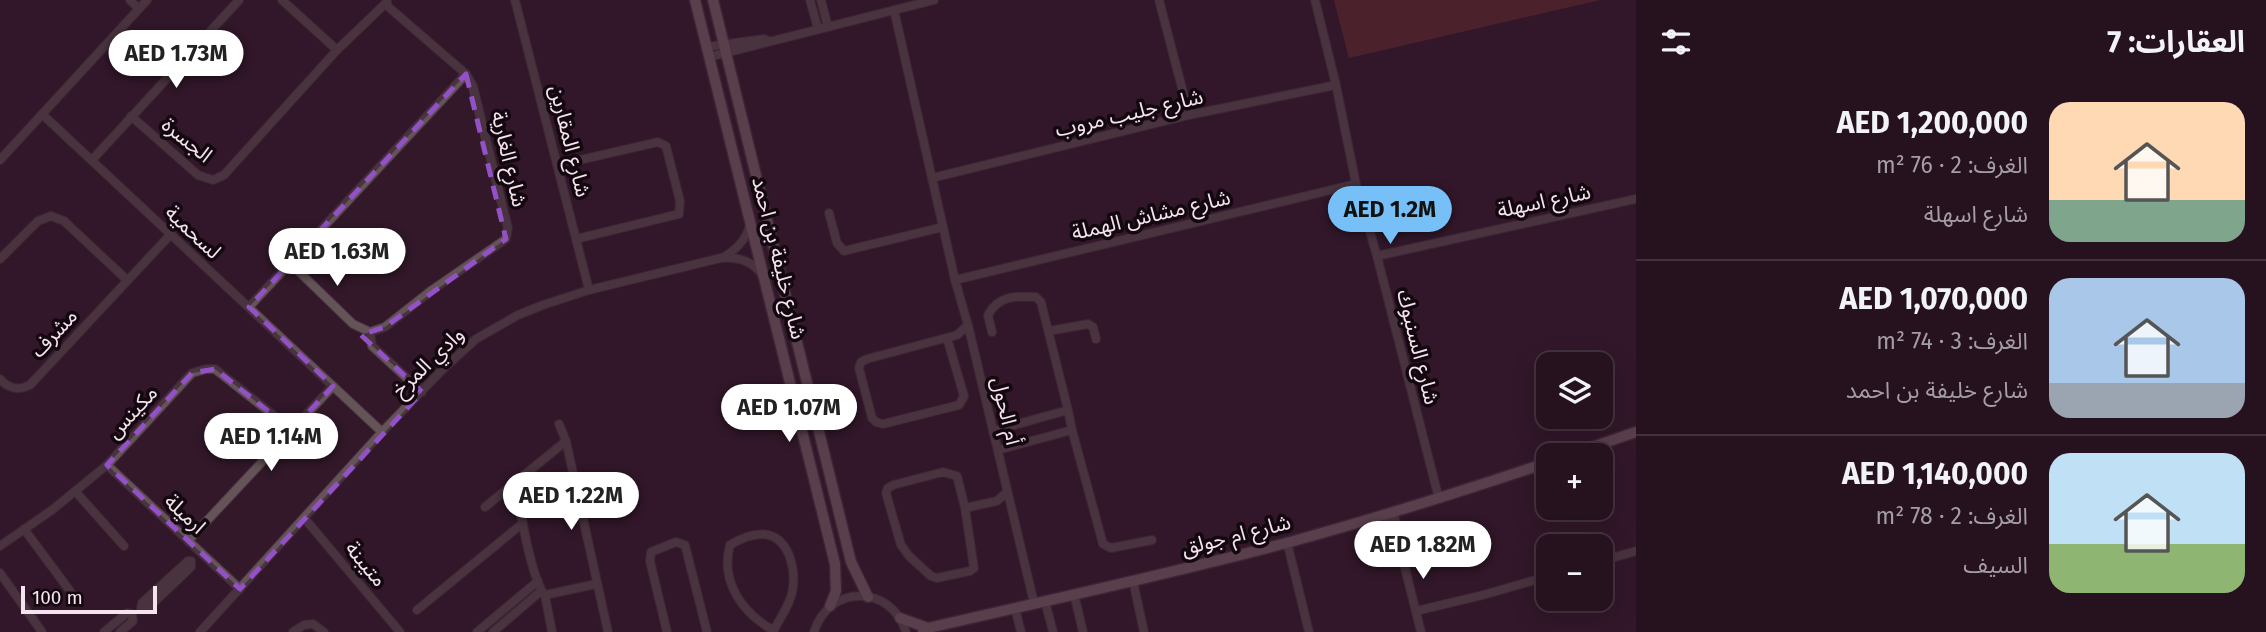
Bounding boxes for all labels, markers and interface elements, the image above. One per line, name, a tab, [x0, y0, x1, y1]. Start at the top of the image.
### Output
icon: filters	[1657, 23, 1695, 61]
text: العقارات: 7	[2107, 24, 2245, 60]
pin: AED 1.73M	[96, 31, 256, 90]
text: AED 1.73M	[125, 39, 227, 67]
street label: شارع المقارين	[542, 82, 596, 200]
street label: شارع جليب مروب	[1052, 83, 1206, 145]
text: AED 1,200,000	[1837, 105, 2028, 141]
street label: شارع الغارية	[483, 109, 533, 210]
street label: الجسرة	[156, 112, 218, 168]
icon: home	[2105, 130, 2189, 214]
text: الغرف: 2 · 76 m²	[1876, 151, 2028, 179]
street label: شارع خليفة بن احمد	[744, 174, 812, 342]
street label: شارع اسهلة	[1495, 178, 1594, 226]
street label: شارع مشاش الهملة	[1069, 184, 1233, 248]
pin: AED 1.2M	[1318, 187, 1462, 246]
text: AED 1.2M	[1344, 195, 1436, 223]
street label: لسحمية	[160, 200, 226, 264]
text: شارع اسهلة	[1924, 200, 2028, 228]
pin: AED 1.63M	[257, 229, 417, 288]
text: AED 1.63M	[285, 237, 389, 265]
text: AED 1,070,000	[1840, 281, 2028, 317]
street label: شارع السنبوك	[1389, 287, 1445, 408]
street label: مشرف	[25, 303, 83, 363]
icon: home	[2105, 306, 2189, 390]
street label: وادي المرخ	[387, 321, 471, 405]
text: الغرف: 3 · 74 m²	[1876, 327, 2028, 355]
map controls	[1536, 352, 1613, 611]
button: layers	[1536, 352, 1613, 429]
street label: أم الحول	[983, 374, 1026, 448]
text: شارع خليفة بن احمد	[1846, 376, 2028, 404]
street label: مكينس	[101, 380, 163, 444]
pin: AED 1.07M	[709, 384, 869, 444]
text: AED 1.07M	[737, 393, 841, 421]
pin: AED 1.14M	[191, 414, 351, 473]
text: AED 1.14M	[220, 422, 322, 450]
button: +	[1536, 443, 1613, 520]
text: AED 1,140,000	[1842, 456, 2028, 492]
pin: AED 1.22M	[491, 472, 651, 532]
text: AED 1.22M	[519, 481, 623, 509]
icon: home	[2105, 481, 2189, 565]
street label: ارميلة	[159, 488, 211, 540]
text: الغرف: 2 · 78 m²	[1875, 502, 2028, 530]
street label: شارع ام جولق	[1179, 509, 1294, 564]
pin: AED 1.82M	[1343, 522, 1503, 581]
text: AED 1.82M	[1370, 530, 1476, 558]
button: −	[1536, 534, 1613, 611]
street label: متيبنة	[340, 536, 392, 592]
text: السيف	[1963, 551, 2028, 579]
scale bar	[21, 583, 158, 615]
text: 100 m	[32, 586, 83, 609]

